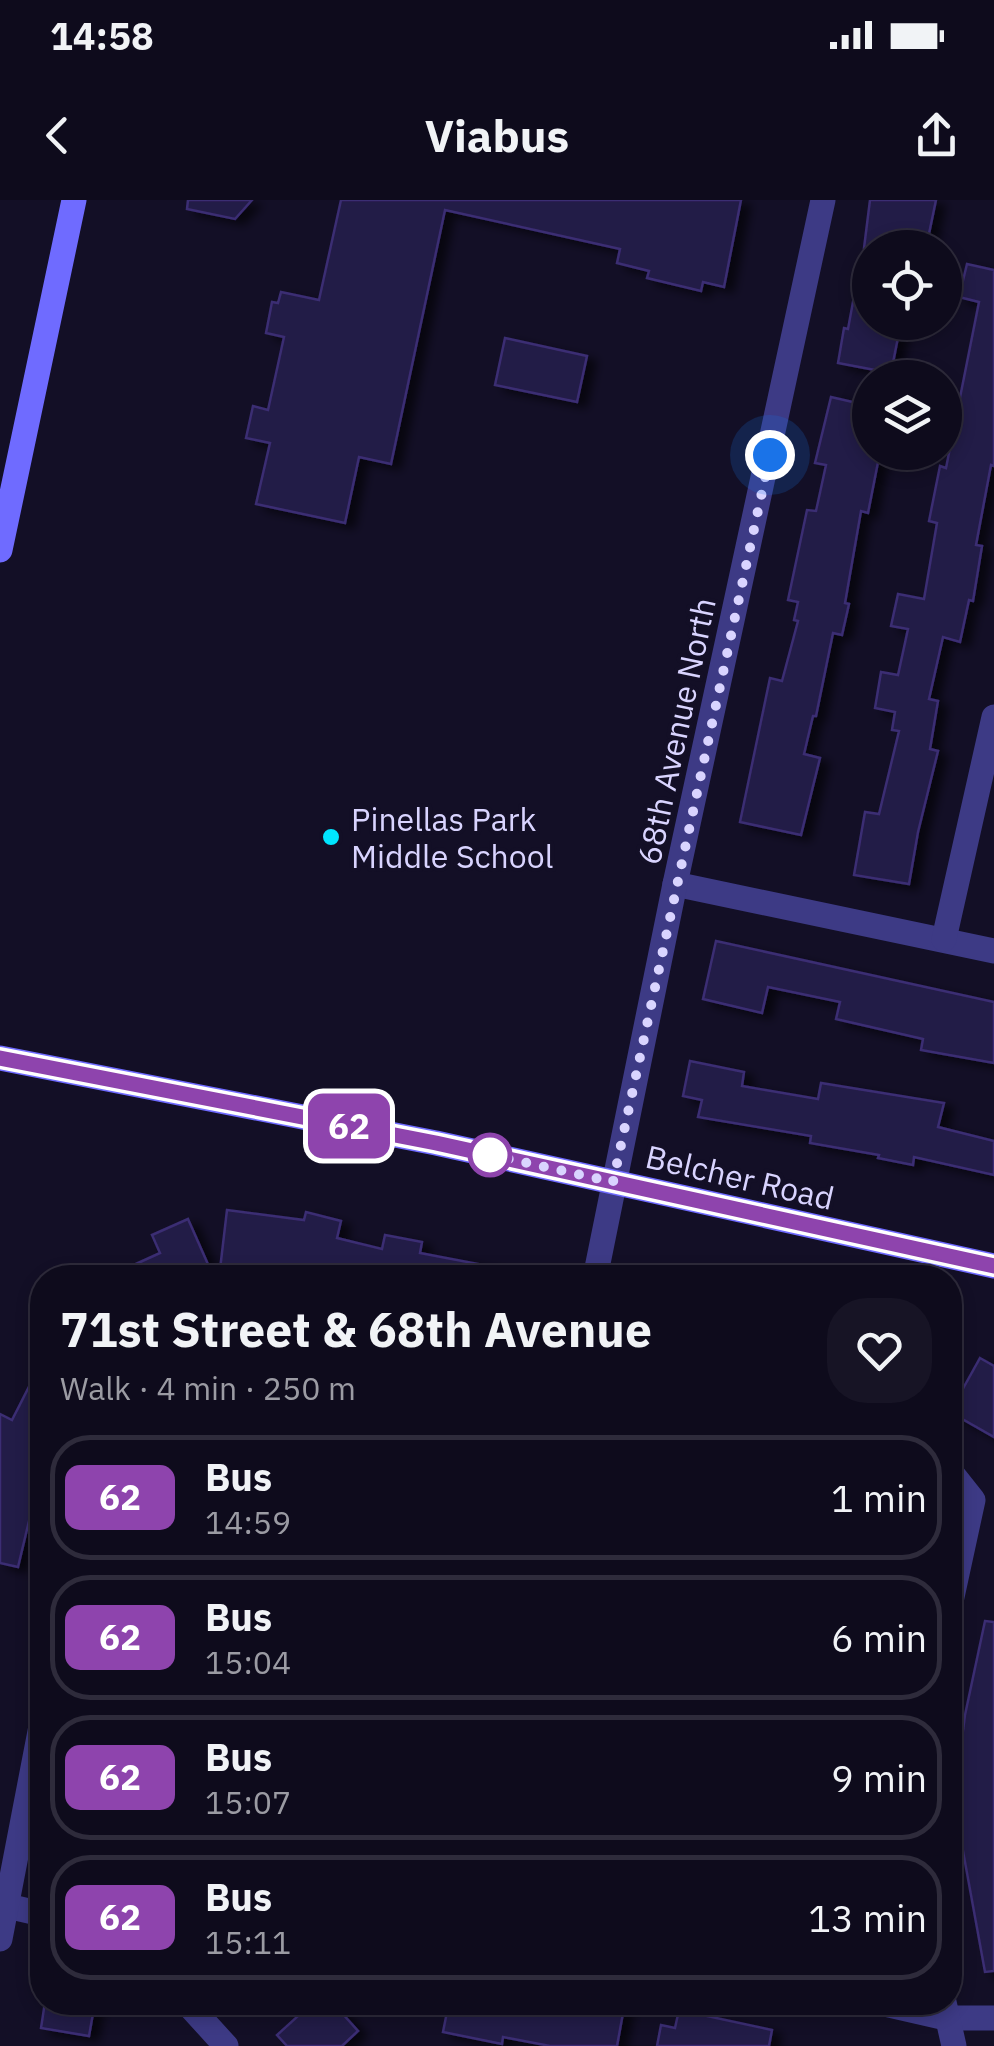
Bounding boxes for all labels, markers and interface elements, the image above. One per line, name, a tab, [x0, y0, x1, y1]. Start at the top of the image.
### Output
text: 14:58	[50, 11, 154, 60]
text: Viabus	[425, 106, 569, 164]
icon: back	[30, 108, 85, 163]
icon: share	[909, 108, 964, 163]
map controls	[852, 230, 962, 470]
button: locate	[852, 230, 962, 340]
button: layers	[852, 360, 962, 470]
your location	[745, 430, 795, 480]
street label: 68th Avenue North	[627, 594, 725, 868]
place label: Pinellas Park Middle School	[351, 798, 553, 877]
marker: Pinellas Park Middle School	[320, 826, 342, 848]
line badge: 62	[304, 1094, 394, 1158]
text: 62	[328, 1103, 370, 1149]
unlabelled marker	[469, 1134, 511, 1176]
street label: Belcher Road	[642, 1135, 838, 1219]
text: 71st Street & 68th Avenue	[60, 1298, 652, 1360]
button: heart	[827, 1298, 932, 1403]
text: Walk · 4 min · 250 m	[60, 1367, 356, 1409]
text: Bus	[205, 1452, 272, 1501]
text: 1 min	[831, 1473, 927, 1522]
text: 62	[99, 1474, 141, 1520]
text: 14:59	[205, 1501, 291, 1543]
text: Bus	[205, 1592, 272, 1641]
text: 6 min	[831, 1613, 927, 1662]
text: 62	[99, 1614, 141, 1660]
text: 15:04	[205, 1641, 291, 1683]
text: Bus	[205, 1732, 272, 1781]
text: 9 min	[831, 1753, 927, 1802]
text: 62	[99, 1754, 141, 1800]
text: 15:07	[205, 1781, 291, 1823]
text: Bus	[205, 1872, 272, 1921]
text: 13 min	[808, 1893, 927, 1942]
text: 62	[99, 1894, 141, 1940]
text: 15:11	[205, 1921, 291, 1963]

